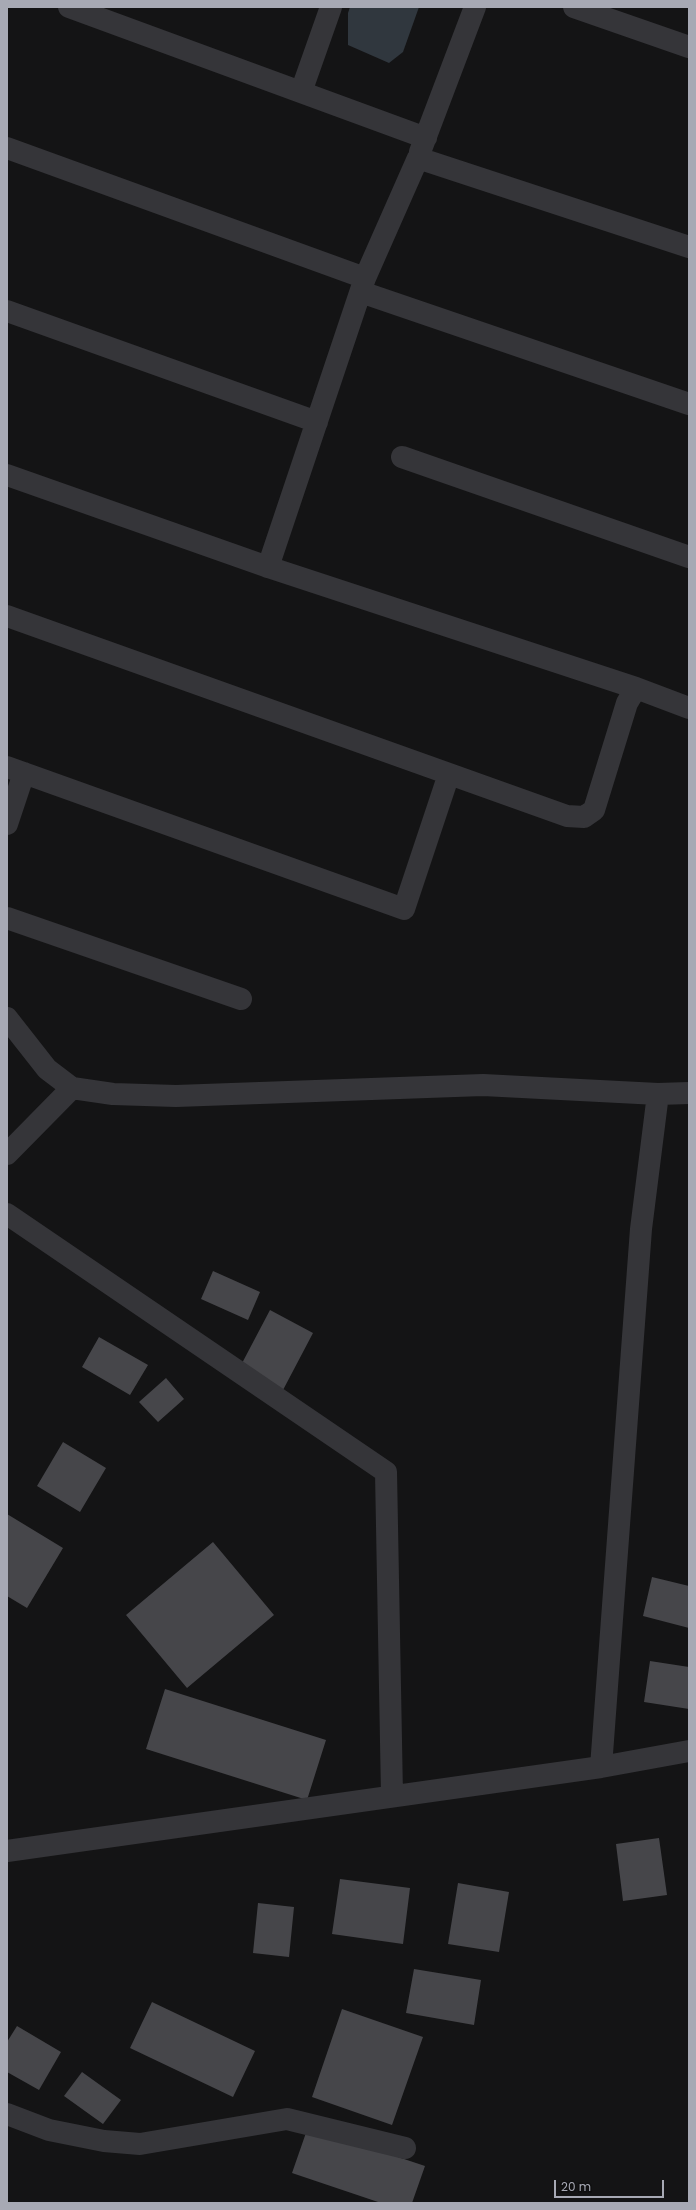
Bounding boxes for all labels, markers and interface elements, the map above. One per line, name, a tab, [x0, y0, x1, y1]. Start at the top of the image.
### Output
scale bar	[556, 2172, 666, 2198]
text: 20 m	[561, 2178, 591, 2195]

